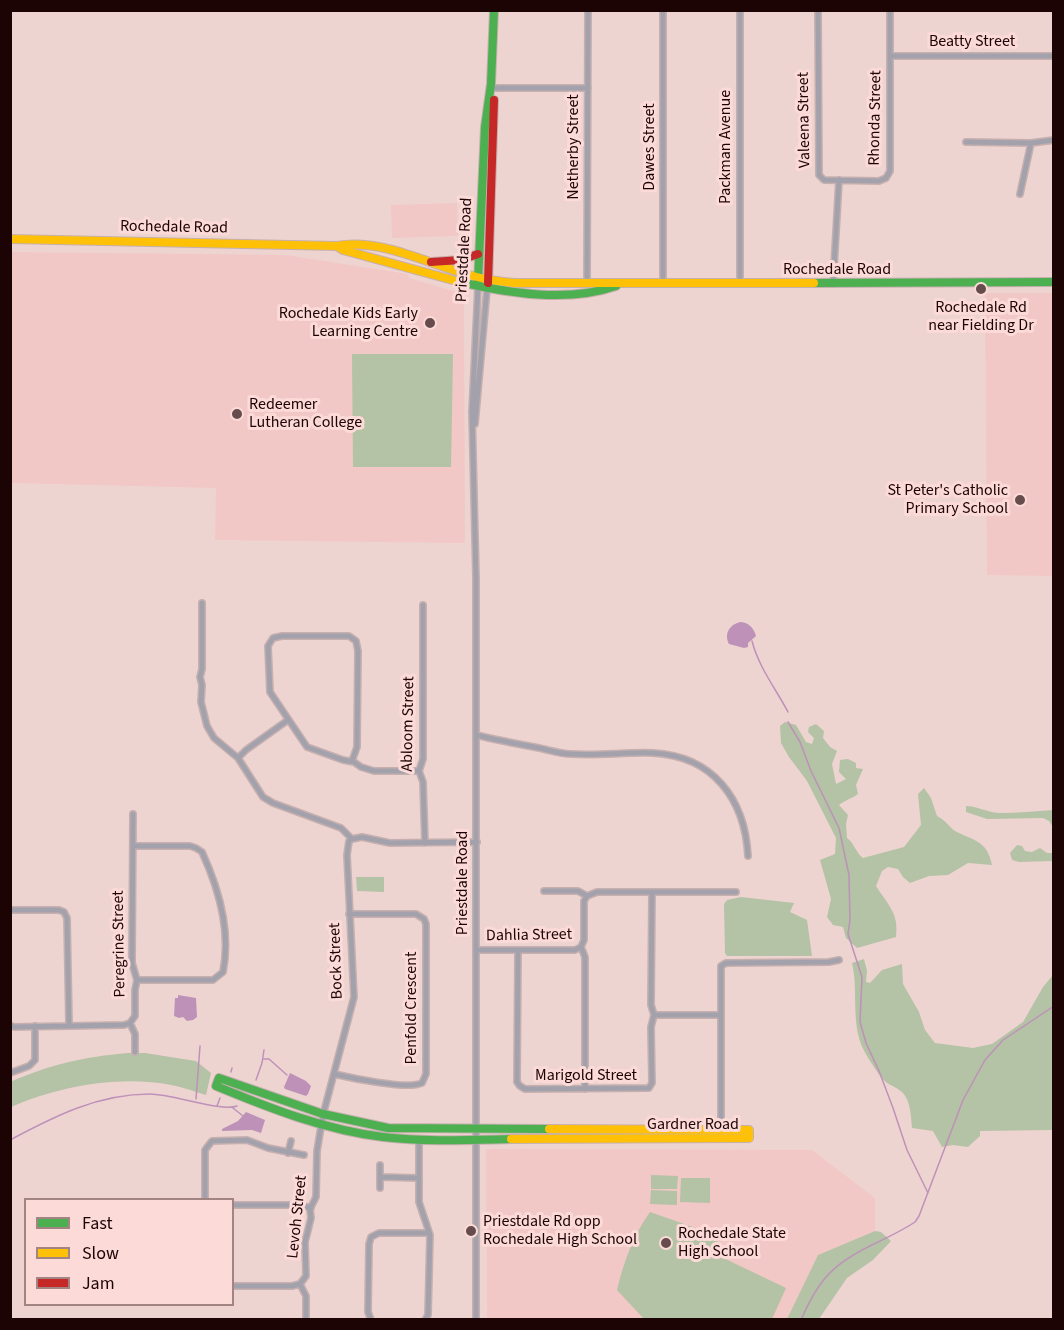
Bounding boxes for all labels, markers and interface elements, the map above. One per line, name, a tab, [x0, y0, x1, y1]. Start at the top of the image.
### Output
street label: Beatty Street	[929, 32, 1015, 52]
street label: Rhonda Street	[866, 70, 886, 166]
street label: Valeena Street	[795, 72, 815, 168]
street label: Packman Avenue	[716, 90, 736, 204]
street label: Netherby Street	[564, 94, 584, 200]
street label: Dawes Street	[640, 103, 660, 191]
street label: Priestdale Road	[453, 197, 477, 303]
street label: Rochedale Road	[120, 217, 228, 239]
street label: Rochedale Road	[783, 260, 891, 280]
marker: Rochedale Rd near Fielding Dr	[974, 282, 988, 296]
place label: Rochedale Rd near Fielding Dr	[928, 298, 1034, 336]
place label: Rochedale Kids Early Learning Centre	[279, 304, 418, 342]
marker: Rochedale Kids Early Learning Centre	[423, 316, 437, 330]
place label: Redeemer Lutheran College	[249, 395, 362, 433]
marker: Redeemer Lutheran College	[230, 407, 244, 421]
place label: St Peter's Catholic Primary School	[887, 481, 1008, 519]
marker: St Peter's Catholic Primary School	[1013, 493, 1027, 507]
street label: Abloom Street	[399, 676, 419, 772]
street label: Priestdale Road	[453, 831, 473, 935]
street label: Peregrine Street	[109, 890, 131, 998]
street label: Bock Street	[326, 922, 348, 1000]
street label: Dahlia Street	[486, 926, 572, 946]
street label: Penfold Crescent	[402, 952, 422, 1064]
street label: Marigold Street	[535, 1066, 637, 1086]
street label: Gardner Road	[647, 1115, 739, 1135]
street label: Levoh Street	[284, 1174, 312, 1260]
legend	[24, 1198, 234, 1306]
text: Fast	[82, 1211, 113, 1236]
place label: Priestdale Rd opp Rochedale High School	[483, 1212, 637, 1250]
marker: Priestdale Rd opp Rochedale High School	[464, 1224, 478, 1238]
place label: Rochedale State High School	[678, 1224, 786, 1262]
marker: Rochedale State High School	[659, 1236, 673, 1250]
text: Slow	[82, 1241, 119, 1266]
text: Jam	[82, 1271, 115, 1296]

